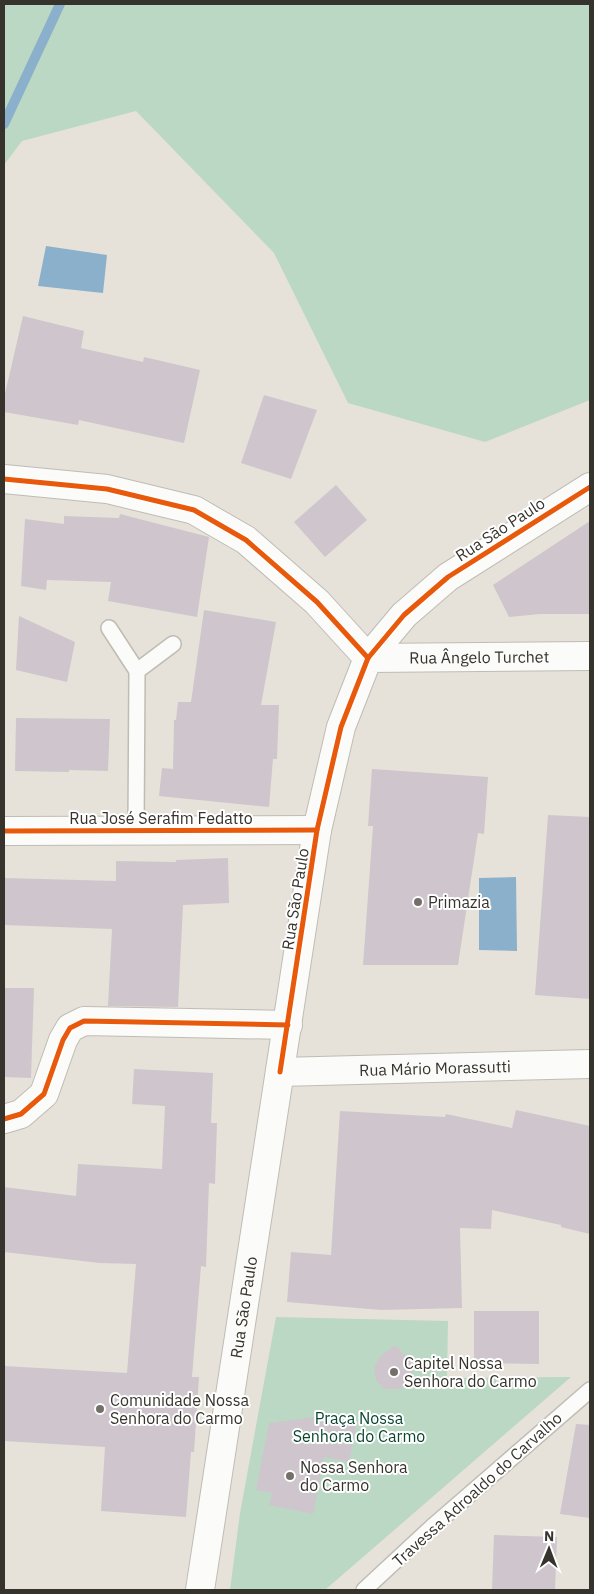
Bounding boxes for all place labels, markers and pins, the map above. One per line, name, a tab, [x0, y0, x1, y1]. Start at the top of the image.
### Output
place label: Primazia	[428, 892, 490, 912]
marker: Primazia	[412, 896, 424, 908]
place label: Capitel Nossa Senhora do Carmo	[404, 1353, 537, 1391]
marker: Capitel Nossa Senhora do Carmo	[388, 1366, 400, 1378]
place label: Comunidade Nossa Senhora do Carmo	[110, 1390, 249, 1428]
marker: Comunidade Nossa Senhora do Carmo	[94, 1403, 106, 1415]
place label: Nossa Senhora do Carmo	[300, 1457, 408, 1495]
marker: Nossa Senhora do Carmo	[284, 1470, 296, 1482]

